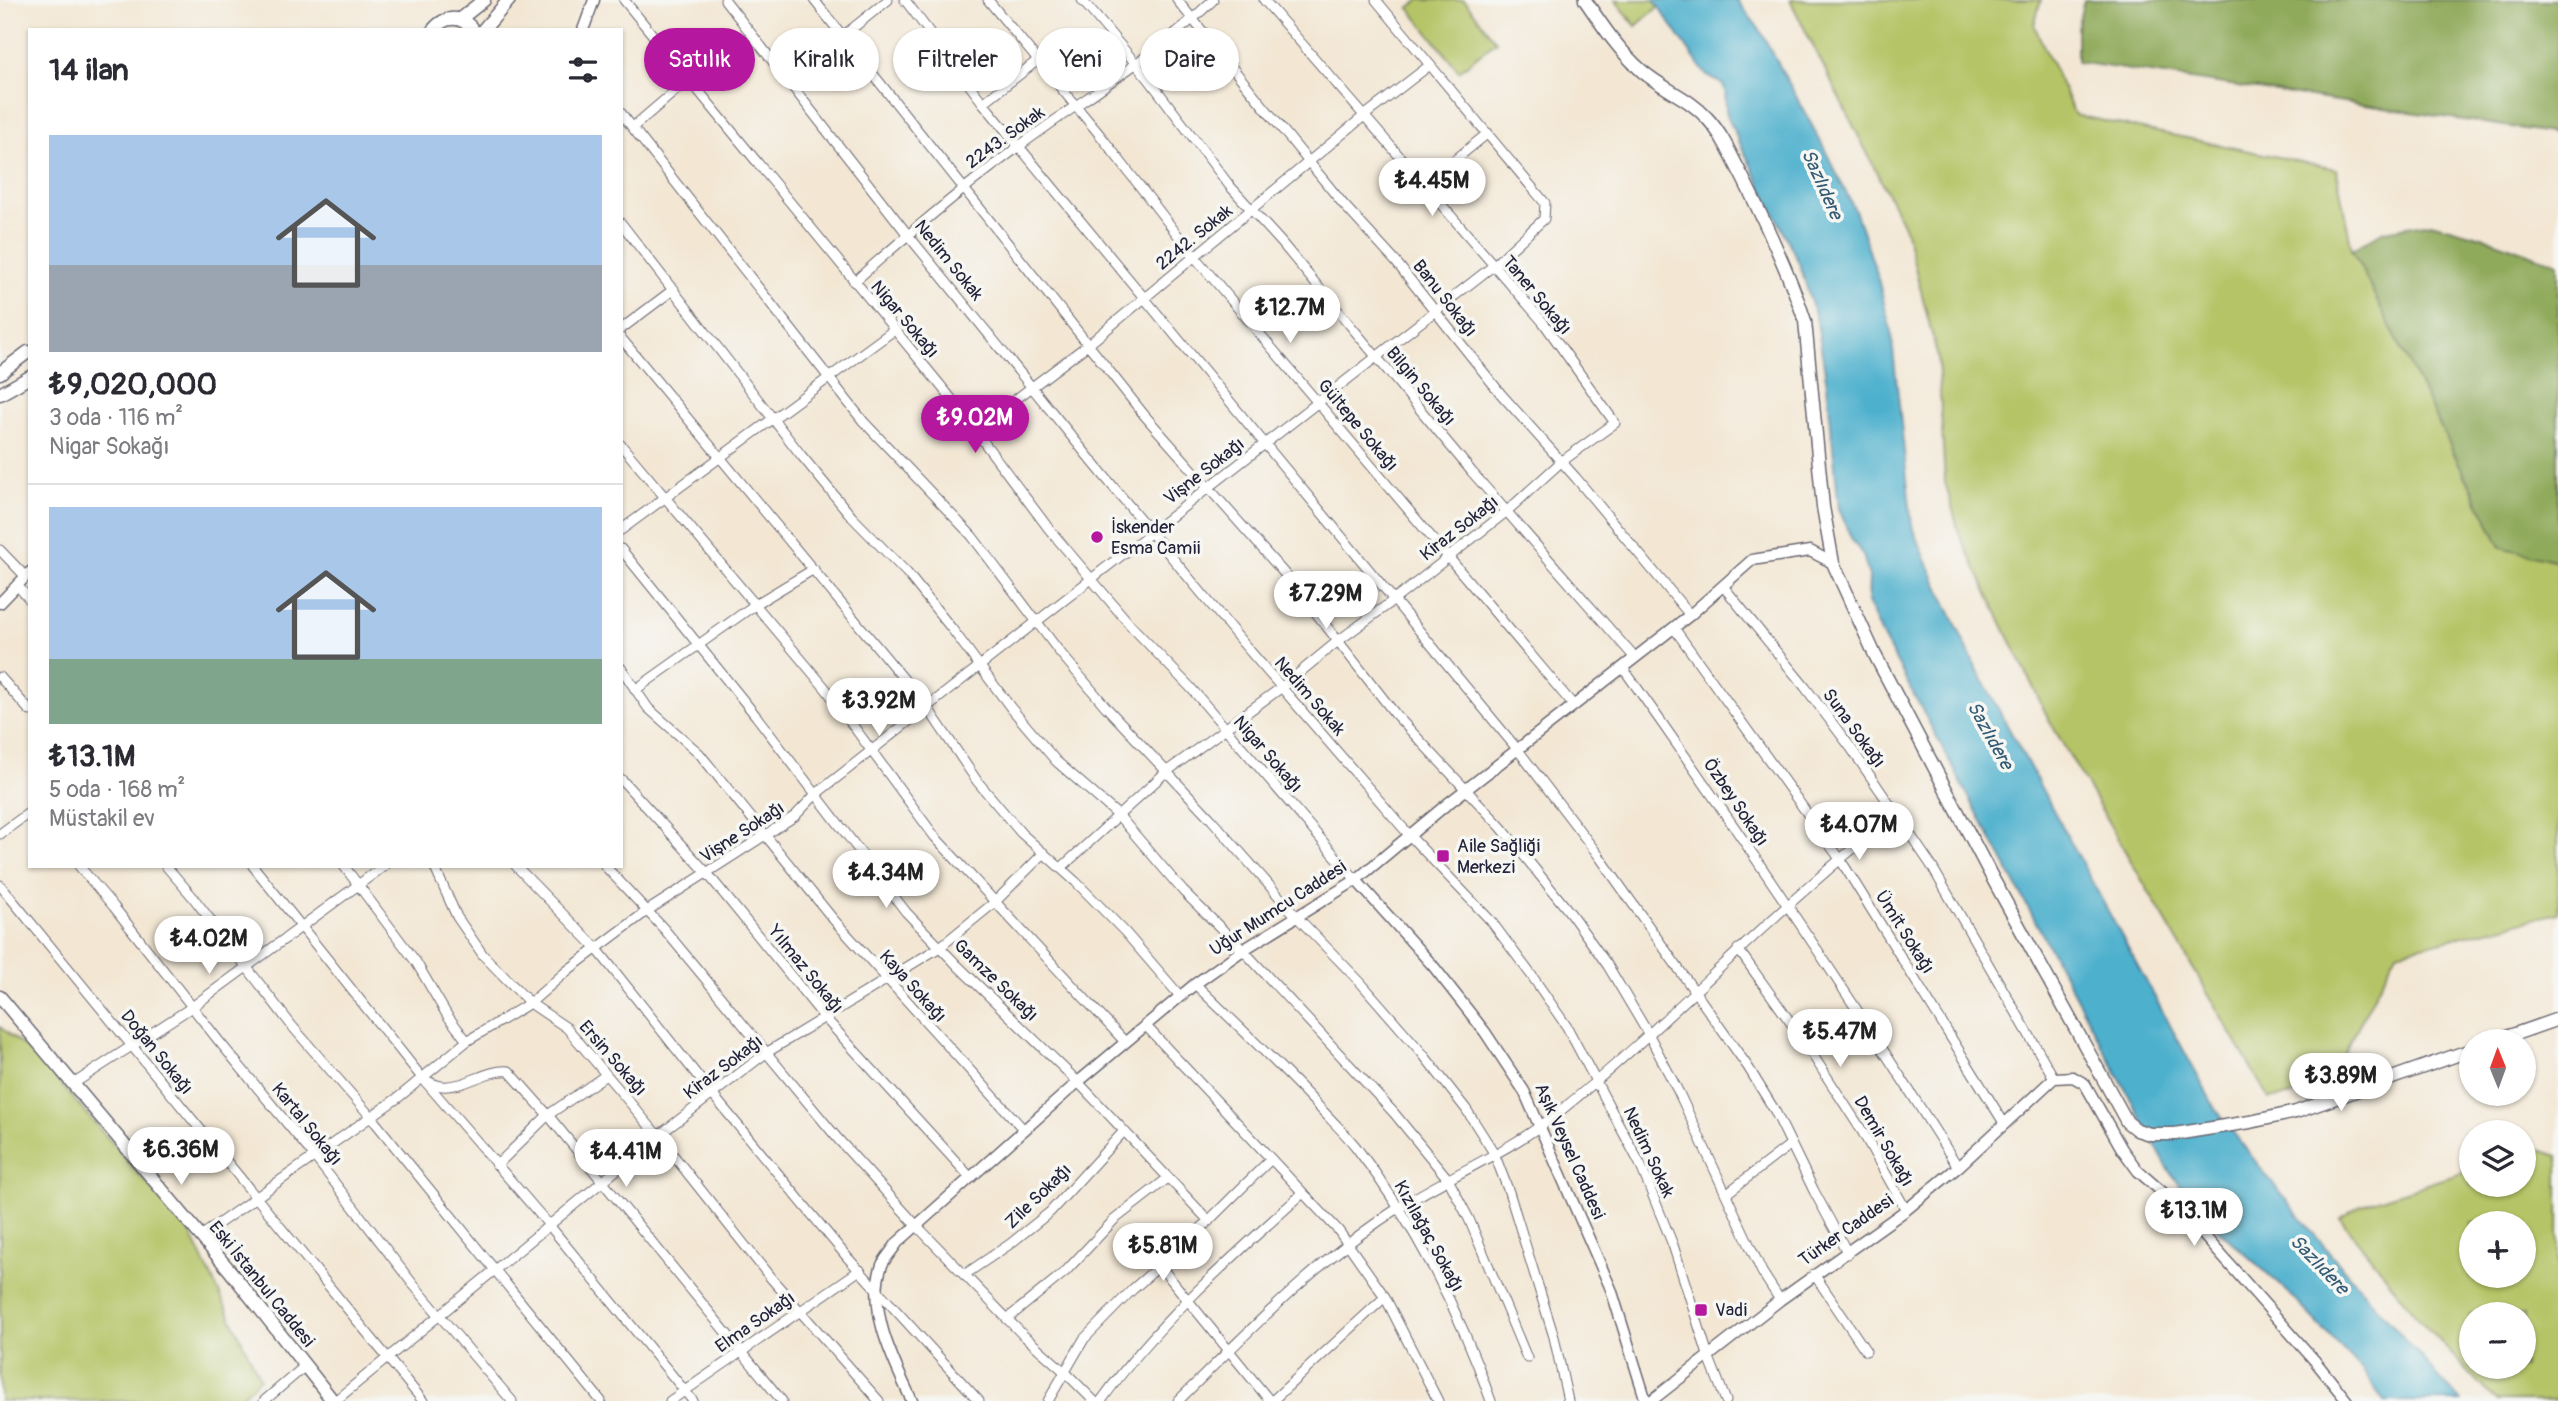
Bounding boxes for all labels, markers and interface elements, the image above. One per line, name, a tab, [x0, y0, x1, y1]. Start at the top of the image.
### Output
chip: Satılık	[644, 28, 755, 91]
chip: Kiralık	[769, 28, 879, 91]
chip: Filtreler	[893, 28, 1022, 91]
chip: Yeni	[1036, 28, 1126, 91]
chip: Daire	[1140, 28, 1239, 91]
icon: filters	[564, 51, 602, 89]
text: 14 ilan	[49, 52, 129, 89]
street label: 2243. Sokak	[961, 101, 1050, 174]
water label: Sazlıdere	[1796, 146, 1849, 225]
pin: ₺4.45M	[1375, 158, 1489, 218]
text: ₺4.45M	[1395, 166, 1469, 195]
icon: home	[263, 180, 389, 306]
street label: 2242. Sokak	[1151, 199, 1238, 275]
street label: Nedim Sokak	[909, 215, 989, 306]
street label: Taner Sokağı	[1497, 251, 1576, 340]
street label: Banu Sokağı	[1407, 255, 1482, 341]
street label: Nigar Sokağı	[865, 276, 944, 363]
pin: ₺12.7M	[1233, 286, 1347, 345]
text: ₺12.7M	[1255, 293, 1325, 322]
street label: Bilgin Sokağı	[1381, 342, 1460, 431]
text: ₺9,020,000	[49, 366, 217, 403]
street label: Gültepe Sokağı	[1312, 375, 1403, 476]
pin: ₺9.02M	[918, 396, 1032, 455]
text: 3 oda · 116 m²	[49, 403, 183, 432]
text: ₺9.02M	[937, 403, 1013, 432]
text: Nigar Sokağı	[49, 432, 170, 461]
street label: Vişne Sokağı	[1159, 433, 1249, 510]
street label: Kiraz Sokağı	[1415, 491, 1503, 566]
place label: İskender Esma Camii	[1111, 516, 1200, 560]
marker: İskender Esma Camii	[1089, 529, 1105, 545]
icon: home	[263, 552, 389, 678]
pin: ₺7.29M	[1269, 572, 1383, 631]
text: ₺7.29M	[1290, 579, 1362, 608]
street label: Nedim Sokak	[1269, 652, 1351, 741]
pin: ₺3.92M	[822, 678, 936, 738]
street label: Suna Sokağı	[1817, 684, 1890, 772]
text: ₺3.92M	[843, 686, 915, 715]
water label: Sazlıdere	[1962, 697, 2019, 775]
street label: Nigar Sokağı	[1228, 711, 1307, 797]
text: ₺13.1M	[49, 738, 135, 775]
street label: Özbey Sokağı	[1698, 754, 1773, 851]
text: 5 oda · 168 m²	[49, 775, 185, 804]
street label: Vişne Sokağı	[696, 797, 789, 868]
pin: ₺4.07M	[1802, 802, 1916, 862]
text: Müstakil ev	[49, 804, 155, 833]
text: ₺4.07M	[1821, 810, 1897, 839]
place label: Aile Sağliği Merkezi	[1457, 835, 1540, 879]
marker: Aile Sağliği Merkezi	[1435, 848, 1451, 864]
pin: ₺4.34M	[829, 850, 943, 910]
street label: Uğur Mumcu Caddesi	[1205, 856, 1351, 961]
text: ₺4.34M	[849, 858, 923, 887]
street label: Ümit Sokağı	[1870, 886, 1939, 978]
pin: ₺4.02M	[152, 916, 266, 976]
street label: Yılmaz Sokağı	[762, 920, 848, 1018]
text: ₺4.02M	[170, 924, 248, 953]
street label: Gamze Sokağı	[949, 934, 1043, 1026]
street label: Kaya Sokağı	[874, 945, 951, 1027]
street label: Doğan Sokağı	[115, 1005, 198, 1099]
pin: ₺5.47M	[1783, 1010, 1897, 1069]
street label: Ersin Sokağı	[574, 1016, 652, 1101]
text: ₺5.47M	[1803, 1017, 1877, 1046]
north arrow	[2459, 1029, 2536, 1106]
map controls	[2459, 1029, 2536, 1379]
street label: Kiraz Sokağı	[679, 1030, 768, 1105]
pin: ₺3.89M	[2284, 1054, 2398, 1113]
text: ₺3.89M	[2305, 1061, 2377, 1090]
street label: Kartal Sokağı	[266, 1078, 347, 1170]
street label: Aşık Veysel Caddesi	[1529, 1079, 1610, 1223]
street label: Demir Sokağı	[1848, 1092, 1919, 1191]
street label: Nedim Sokak	[1618, 1103, 1680, 1202]
button: layers	[2459, 1120, 2536, 1197]
pin: ₺6.36M	[124, 1128, 238, 1187]
pin: ₺4.41M	[569, 1130, 683, 1189]
text: ₺6.36M	[143, 1135, 219, 1164]
text: ₺4.41M	[590, 1137, 662, 1166]
street label: Zile Sokağı	[1000, 1159, 1076, 1234]
street label: Kızılağaç Sokağı	[1388, 1176, 1469, 1296]
pin: ₺13.1M	[2137, 1188, 2251, 1248]
street label: Türker Caddesi	[1794, 1189, 1898, 1272]
text: ₺13.1M	[2161, 1196, 2227, 1225]
button: +	[2459, 1211, 2536, 1288]
street label: Eski İstanbul Caddesi	[204, 1217, 320, 1352]
pin: ₺5.81M	[1106, 1224, 1220, 1283]
water label: Sazlıdere	[2285, 1230, 2355, 1301]
text: ₺5.81M	[1129, 1231, 1197, 1260]
street label: Elma Sokağı	[711, 1287, 800, 1358]
place label: Vadi	[1715, 1299, 1747, 1322]
marker: Vadi	[1693, 1302, 1709, 1318]
button: −	[2459, 1302, 2536, 1379]

